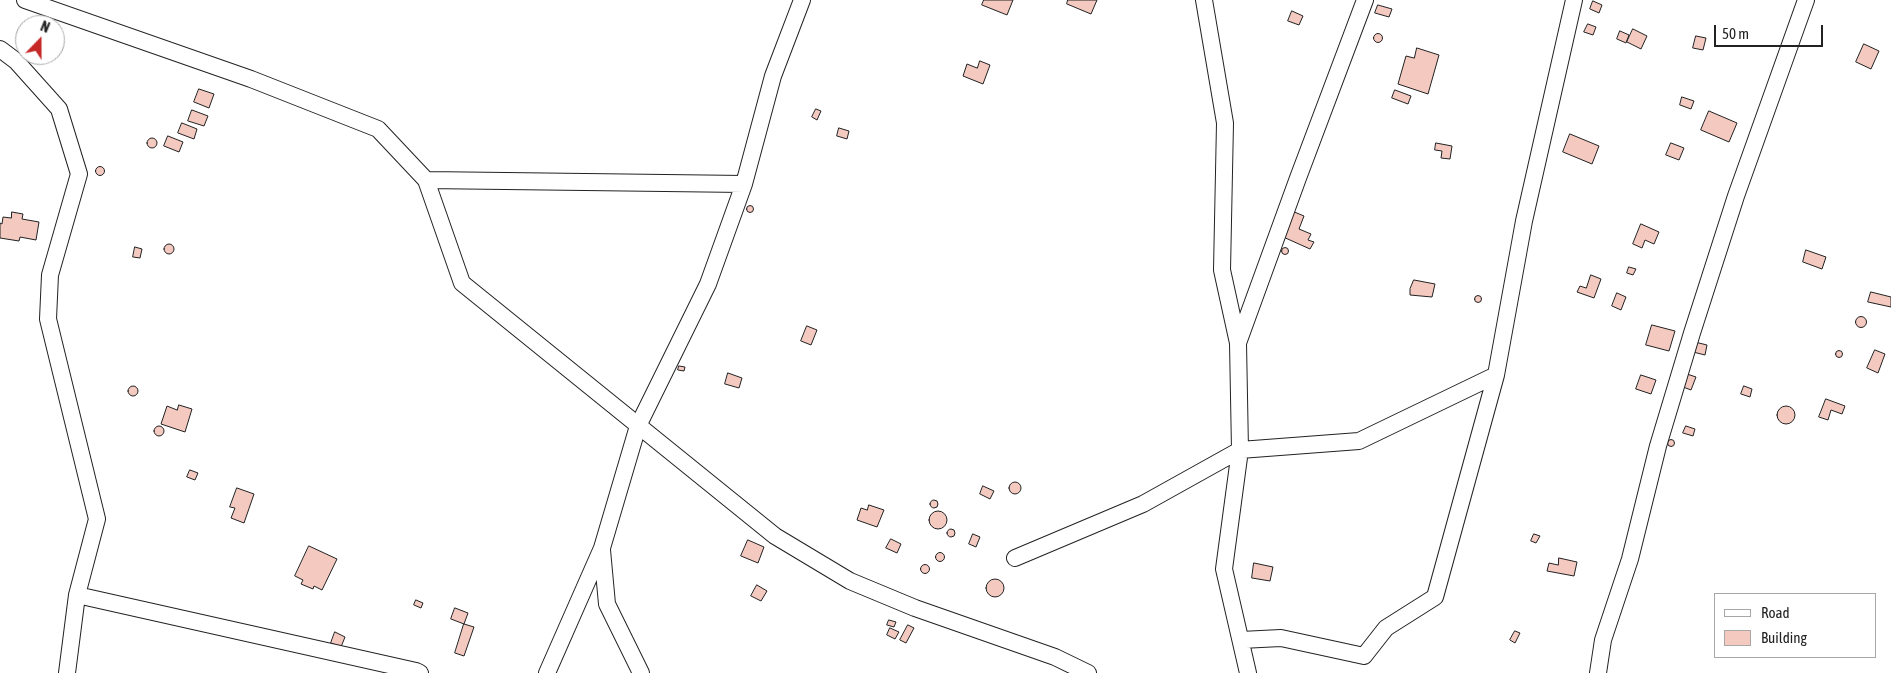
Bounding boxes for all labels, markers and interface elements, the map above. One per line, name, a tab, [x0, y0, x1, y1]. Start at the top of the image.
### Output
north arrow	[15, 15, 65, 65]
scale bar	[1716, 15, 1825, 47]
text: N	[38, 18, 52, 36]
text: 50 m	[1722, 25, 1749, 42]
legend	[1714, 593, 1876, 658]
text: Road	[1761, 604, 1790, 621]
text: Building	[1761, 629, 1807, 646]

